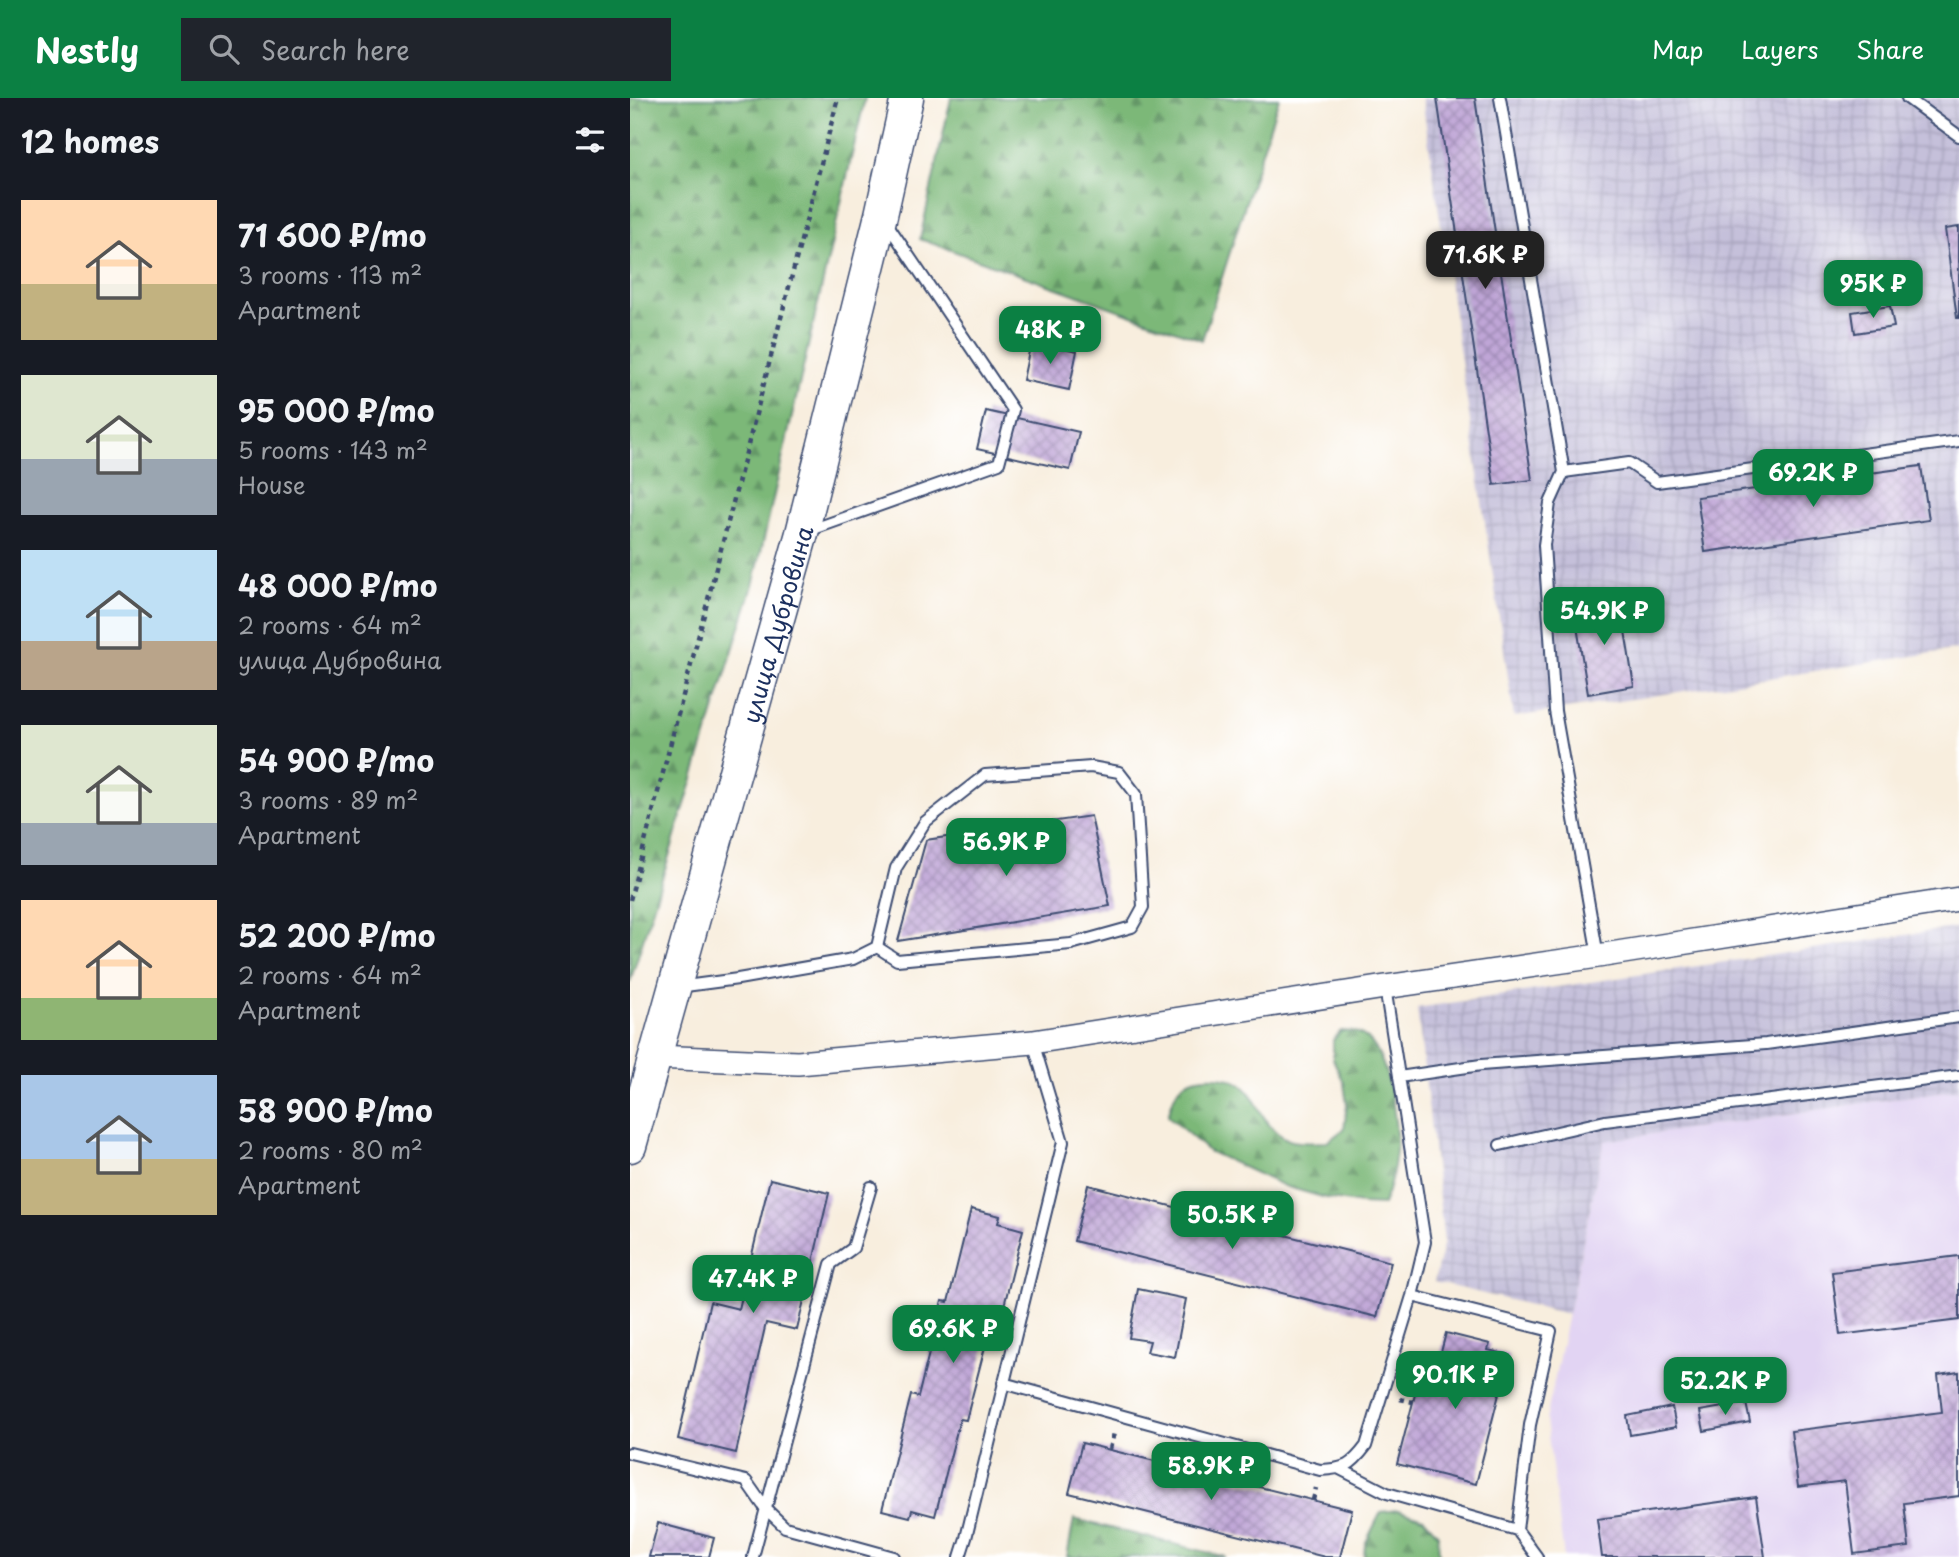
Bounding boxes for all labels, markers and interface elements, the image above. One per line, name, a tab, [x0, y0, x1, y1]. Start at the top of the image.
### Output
search box	[181, 18, 671, 81]
text: Nestly	[35, 24, 139, 74]
icon: search	[205, 30, 243, 68]
text: Search here	[261, 30, 410, 69]
text: Map	[1652, 31, 1703, 67]
text: Layers	[1741, 31, 1818, 67]
text: Share	[1856, 31, 1924, 67]
text: 12 homes	[21, 118, 159, 163]
icon: filters	[571, 121, 609, 159]
text: 71 600 ₽/mo	[238, 212, 426, 257]
icon: home	[77, 228, 161, 312]
pin: 71.6K ₽	[1420, 232, 1550, 291]
text: 71.6K ₽	[1442, 236, 1528, 271]
text: 3 rooms · 113 m²	[238, 257, 422, 292]
pin: 95K ₽	[1824, 260, 1922, 320]
text: 95K ₽	[1840, 265, 1906, 300]
text: Apartment	[238, 292, 361, 327]
pin: 48K ₽	[1001, 306, 1099, 366]
text: 48K ₽	[1015, 311, 1085, 346]
text: 95 000 ₽/mo	[238, 387, 434, 432]
icon: home	[77, 403, 161, 487]
text: 5 rooms · 143 m²	[238, 432, 428, 467]
pin: 69.2K ₽	[1748, 450, 1878, 509]
text: 69.2K ₽	[1768, 454, 1858, 489]
text: House	[238, 467, 305, 502]
street label: улица Дубровина	[732, 521, 821, 727]
text: 48 000 ₽/mo	[238, 562, 437, 607]
icon: home	[77, 578, 161, 662]
pin: 54.9K ₽	[1539, 588, 1669, 647]
text: 54.9K ₽	[1559, 592, 1649, 627]
text: 2 rooms · 64 m²	[238, 607, 422, 642]
text: улица Дубровина	[238, 642, 442, 677]
text: 54 900 ₽/mo	[238, 737, 434, 782]
icon: home	[77, 753, 161, 837]
text: 3 rooms · 89 m²	[238, 782, 418, 817]
text: Apartment	[238, 817, 361, 852]
pin: 56.9K ₽	[941, 818, 1071, 878]
text: 56.9K ₽	[962, 823, 1050, 858]
text: 52 200 ₽/mo	[238, 912, 435, 957]
icon: home	[77, 928, 161, 1012]
text: 2 rooms · 64 m²	[238, 957, 422, 992]
text: Apartment	[238, 992, 361, 1027]
text: 58 900 ₽/mo	[238, 1087, 433, 1132]
icon: home	[77, 1103, 161, 1187]
text: 2 rooms · 80 m²	[238, 1132, 423, 1167]
text: Apartment	[238, 1167, 361, 1202]
pin: 50.5K ₽	[1167, 1192, 1297, 1251]
text: 50.5K ₽	[1187, 1196, 1277, 1231]
pin: 47.4K ₽	[688, 1256, 818, 1315]
text: 47.4K ₽	[708, 1260, 798, 1295]
pin: 69.6K ₽	[888, 1306, 1018, 1365]
text: 69.6K ₽	[908, 1310, 998, 1345]
pin: 90.1K ₽	[1390, 1352, 1520, 1411]
text: 90.1K ₽	[1412, 1356, 1498, 1391]
pin: 52.2K ₽	[1660, 1358, 1790, 1417]
text: 52.2K ₽	[1680, 1362, 1770, 1397]
pin: 58.9K ₽	[1146, 1442, 1276, 1502]
text: 58.9K ₽	[1168, 1447, 1254, 1482]

